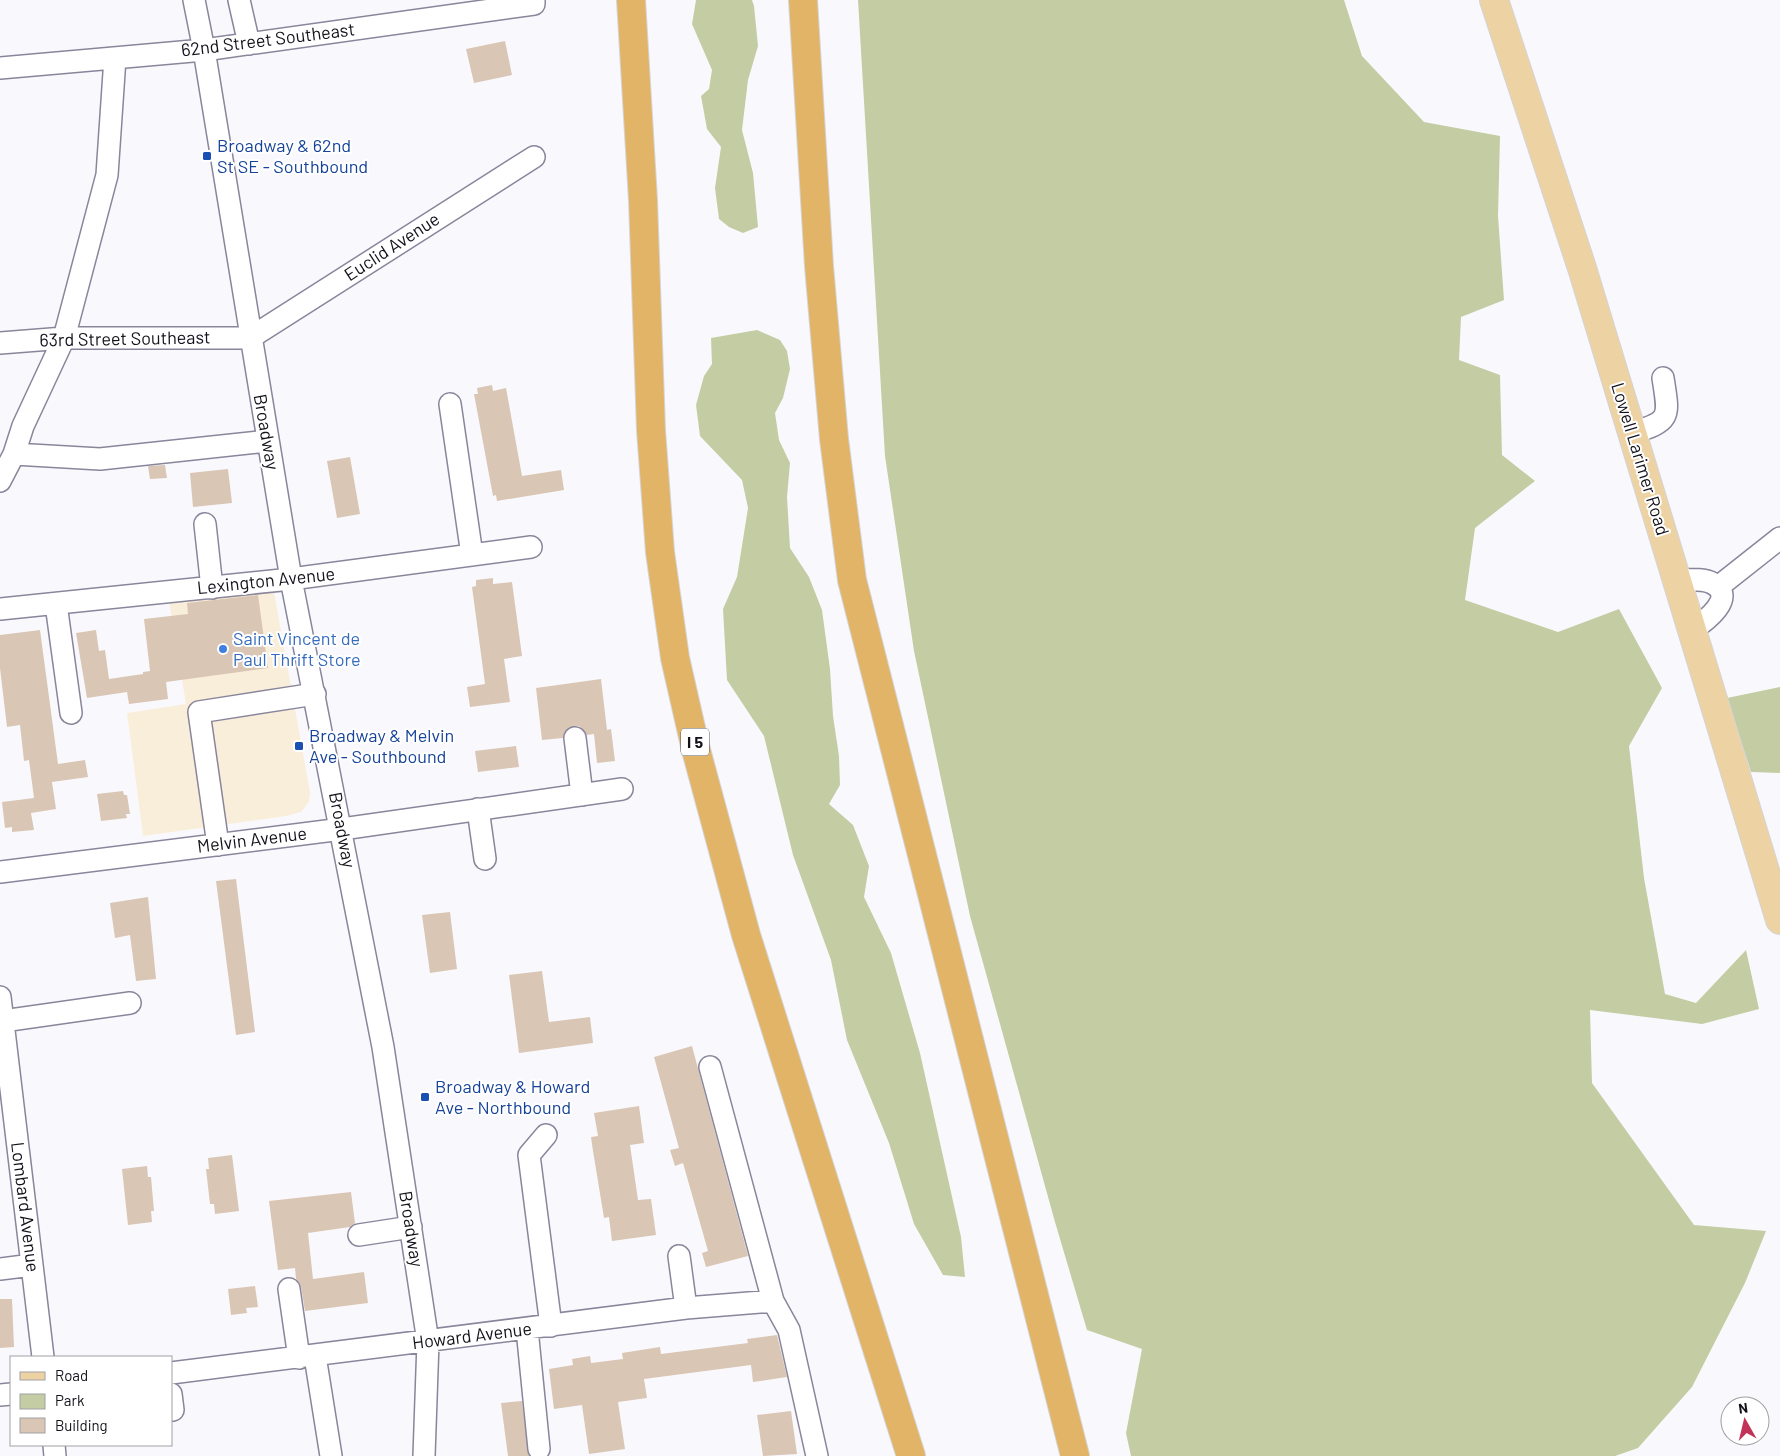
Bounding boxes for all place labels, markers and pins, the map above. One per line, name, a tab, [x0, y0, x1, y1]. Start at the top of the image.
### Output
place label: Broadway & 62nd St SE - Southbound	[217, 134, 368, 177]
marker: Broadway & 62nd St SE - Southbound	[201, 150, 213, 162]
place label: Saint Vincent de Paul Thrift Store	[233, 627, 361, 670]
marker: Saint Vincent de Paul Thrift Store	[217, 643, 229, 655]
place label: Broadway & Melvin Ave - Southbound	[309, 724, 454, 767]
marker: Broadway & Melvin Ave - Southbound	[293, 740, 305, 752]
place label: Broadway & Howard Ave - Northbound	[435, 1075, 590, 1118]
marker: Broadway & Howard Ave - Northbound	[419, 1091, 431, 1103]

